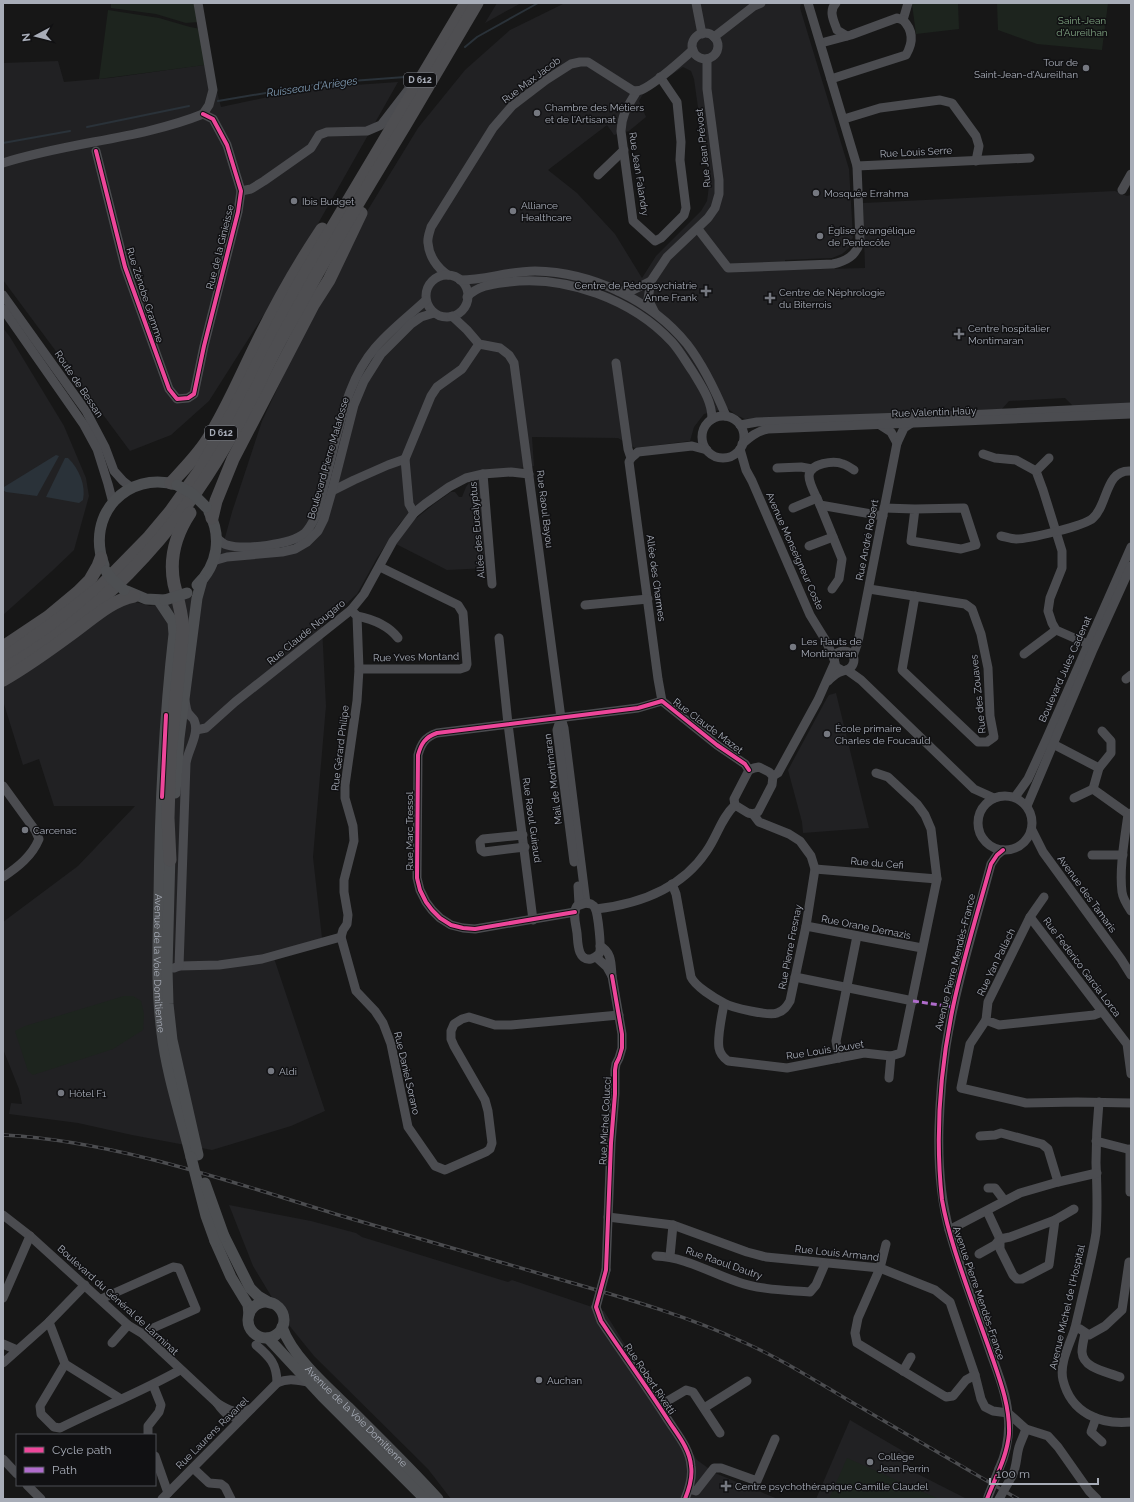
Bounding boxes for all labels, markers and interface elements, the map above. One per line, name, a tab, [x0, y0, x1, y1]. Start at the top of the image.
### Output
park label: Saint-Jean d'Aureilhan	[1056, 15, 1108, 38]
north arrow	[16, 16, 56, 56]
text: N	[20, 32, 34, 42]
street label: Rue Max Jacob	[500, 55, 562, 105]
place label: Tour de Saint-Jean-d'Aureilhan	[974, 57, 1078, 80]
marker: Tour de Saint-Jean-d'Aureilhan	[1081, 63, 1091, 73]
road number: D 612	[404, 73, 436, 87]
water label: Ruisseau d'Arièges	[266, 74, 358, 100]
place label: Chambre des Métiers et de l'Artisanat	[545, 102, 644, 125]
street label: Rue Jean Prévost	[693, 107, 713, 188]
marker: Chambre des Métiers et de l'Artisanat	[532, 108, 542, 118]
street label: Rue Jean Falandry	[627, 131, 651, 217]
street label: Rue Louis Serre	[879, 145, 953, 159]
marker: Mosquée Errahma	[811, 188, 821, 198]
place label: Mosquée Errahma	[824, 188, 909, 199]
marker: Ibis Budget	[289, 196, 299, 206]
place label: Ibis Budget	[302, 196, 355, 207]
place label: Alliance Healthcare	[521, 200, 572, 223]
street label: Rue de la Ginieisse	[204, 203, 236, 291]
marker: Alliance Healthcare	[508, 206, 518, 216]
place label: Église évangélique de Pentecôte	[828, 225, 916, 248]
marker: Église évangélique de Pentecôte	[815, 231, 825, 241]
street label: Rue Zénobe Gramme	[124, 246, 166, 344]
place label: Centre de Pédopsychiatrie Anne Frank	[575, 280, 698, 303]
marker: Centre de Pédopsychiatrie Anne Frank	[700, 285, 712, 297]
place label: Centre de Néphrologie du Biterrois	[779, 287, 885, 310]
marker: Centre de Néphrologie du Biterrois	[764, 292, 776, 304]
place label: Centre hospitalier Montimaran	[968, 323, 1050, 346]
marker: Centre hospitalier Montimaran	[953, 328, 965, 340]
street label: Route de Bessan	[53, 349, 105, 420]
street label: Boulevard Pierre Malafosse	[305, 396, 351, 520]
street label: Rue Valentin Haüy	[892, 405, 977, 419]
road number: D 612	[205, 426, 237, 440]
street label: Rue Raoul Bayou	[535, 469, 555, 549]
street label: Allée des Eucalyptus	[467, 481, 487, 579]
street label: Avenue Monseigneur Coste	[764, 491, 826, 612]
street label: Rue André Robert	[854, 498, 880, 581]
street label: Allée des Charmes	[644, 534, 668, 622]
street label: Rue Claude Nougaro	[265, 597, 347, 667]
street label: Boulevard Jules Cadenat	[1037, 614, 1094, 724]
place label: Les Hauts de Montimaran	[801, 636, 862, 659]
marker: Les Hauts de Montimaran	[788, 642, 798, 652]
street label: Rue Yves Montand	[373, 651, 459, 663]
street label: Rue des Zouaves	[968, 654, 988, 734]
street label: Rue Claude Mazet	[671, 696, 746, 756]
street label: Rue Gérard Philipe	[329, 704, 351, 791]
place label: École primaire Charles de Foucauld	[835, 723, 931, 746]
marker: École primaire Charles de Foucauld	[822, 729, 832, 739]
street label: Mail de Montimaran	[542, 733, 564, 825]
street label: Rue Raoul Guiraud	[521, 777, 543, 863]
street label: Rue Marc Tressol	[404, 791, 415, 870]
marker: Carcenac	[20, 825, 30, 835]
place label: Carcenac	[33, 825, 77, 836]
street label: Avenue des Tamaris	[1055, 853, 1119, 935]
street label: Rue du Cefi	[850, 855, 904, 871]
street label: Avenue Pierre Mendès-France	[933, 892, 977, 1031]
street label: Avenue de la Voie Domitienne	[152, 894, 167, 1033]
street label: Rue Pierre Fresnay	[776, 903, 804, 990]
street label: Rue Orane Demazis	[820, 913, 912, 941]
street label: Rue Federico Garcia Lorca	[1041, 915, 1123, 1019]
street label: Rue Yan Pallach	[975, 926, 1017, 998]
street label: Rue Daniel Sorano	[392, 1030, 422, 1116]
street label: Rue Louis Jouvet	[785, 1038, 865, 1062]
marker: Aldi	[266, 1066, 276, 1076]
place label: Aldi	[279, 1066, 297, 1077]
street label: Rue Michel Colucci	[597, 1077, 613, 1165]
marker: Hôtel F1	[56, 1088, 66, 1098]
place label: Hôtel F1	[69, 1088, 107, 1099]
street label: Avenue Pierre Mendès-France	[951, 1225, 1007, 1361]
street label: Boulevard du Général de Larminat	[55, 1243, 181, 1358]
street label: Rue Louis Armand	[794, 1243, 880, 1263]
street label: Avenue Michel de l'Hospital	[1047, 1243, 1087, 1371]
street label: Rue Raoul Dautry	[684, 1245, 764, 1281]
street label: Rue Robert Rivetti	[622, 1341, 678, 1417]
street label: Avenue de la Voie Domitienne	[303, 1363, 410, 1469]
marker: Auchan	[534, 1375, 544, 1385]
place label: Auchan	[547, 1375, 582, 1386]
street label: Rue Laurens Ravanel	[174, 1395, 250, 1471]
legend	[16, 1434, 156, 1486]
text: Cycle path	[52, 1443, 111, 1457]
place label: Collège Jean Perrin	[878, 1451, 930, 1474]
marker: Collège Jean Perrin	[865, 1457, 875, 1467]
scale bar	[990, 1460, 1098, 1486]
text: Path	[52, 1463, 77, 1477]
text: 100 m	[996, 1467, 1030, 1481]
marker: Centre psychothérapique Camille Claudel	[720, 1480, 732, 1492]
place label: Centre psychothérapique Camille Claudel	[735, 1481, 928, 1492]

